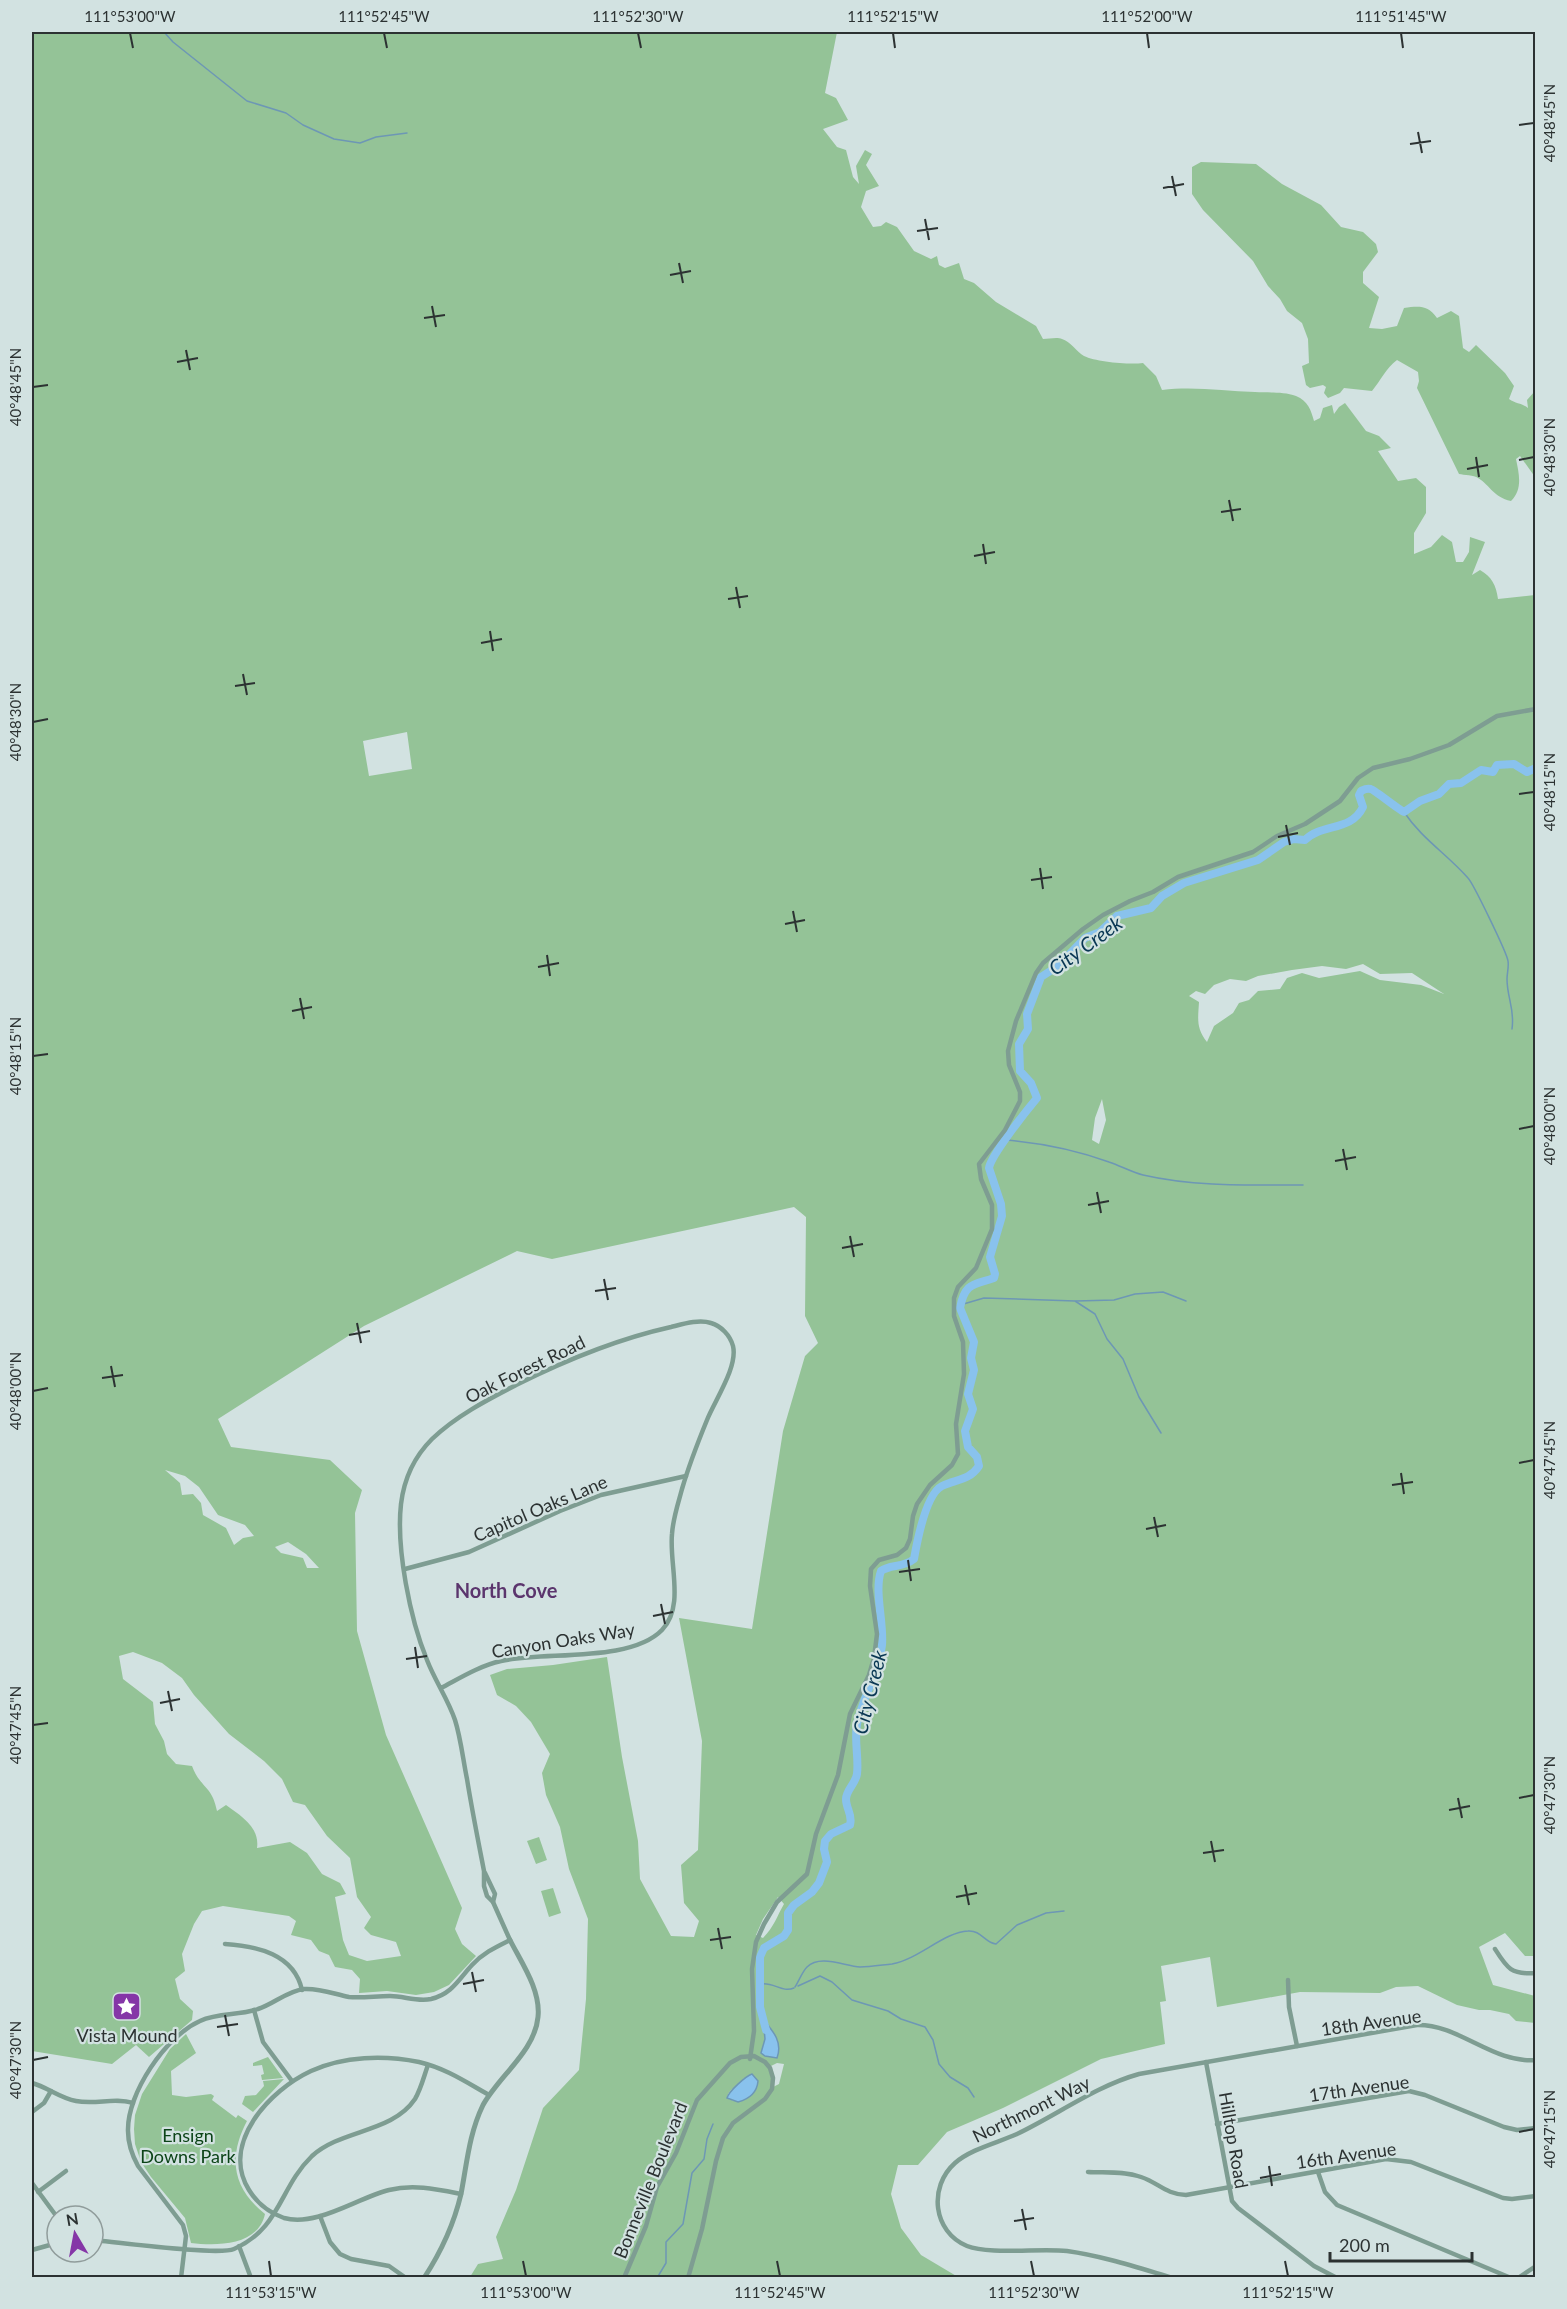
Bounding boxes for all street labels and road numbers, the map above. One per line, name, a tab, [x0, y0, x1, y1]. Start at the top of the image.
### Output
street label: Oak Forest Road	[461, 1330, 589, 1408]
street label: Capitol Oaks Lane	[470, 1470, 610, 1546]
street label: Canyon Oaks Way	[490, 1618, 637, 1662]
street label: 18th Avenue	[1319, 2004, 1423, 2040]
street label: 17th Avenue	[1307, 2070, 1411, 2106]
street label: Northmont Way	[969, 2071, 1094, 2147]
street label: Hilltop Road	[1215, 2090, 1253, 2190]
street label: Bonneville Boulevard	[609, 2098, 691, 2262]
street label: 16th Avenue	[1294, 2137, 1398, 2173]

